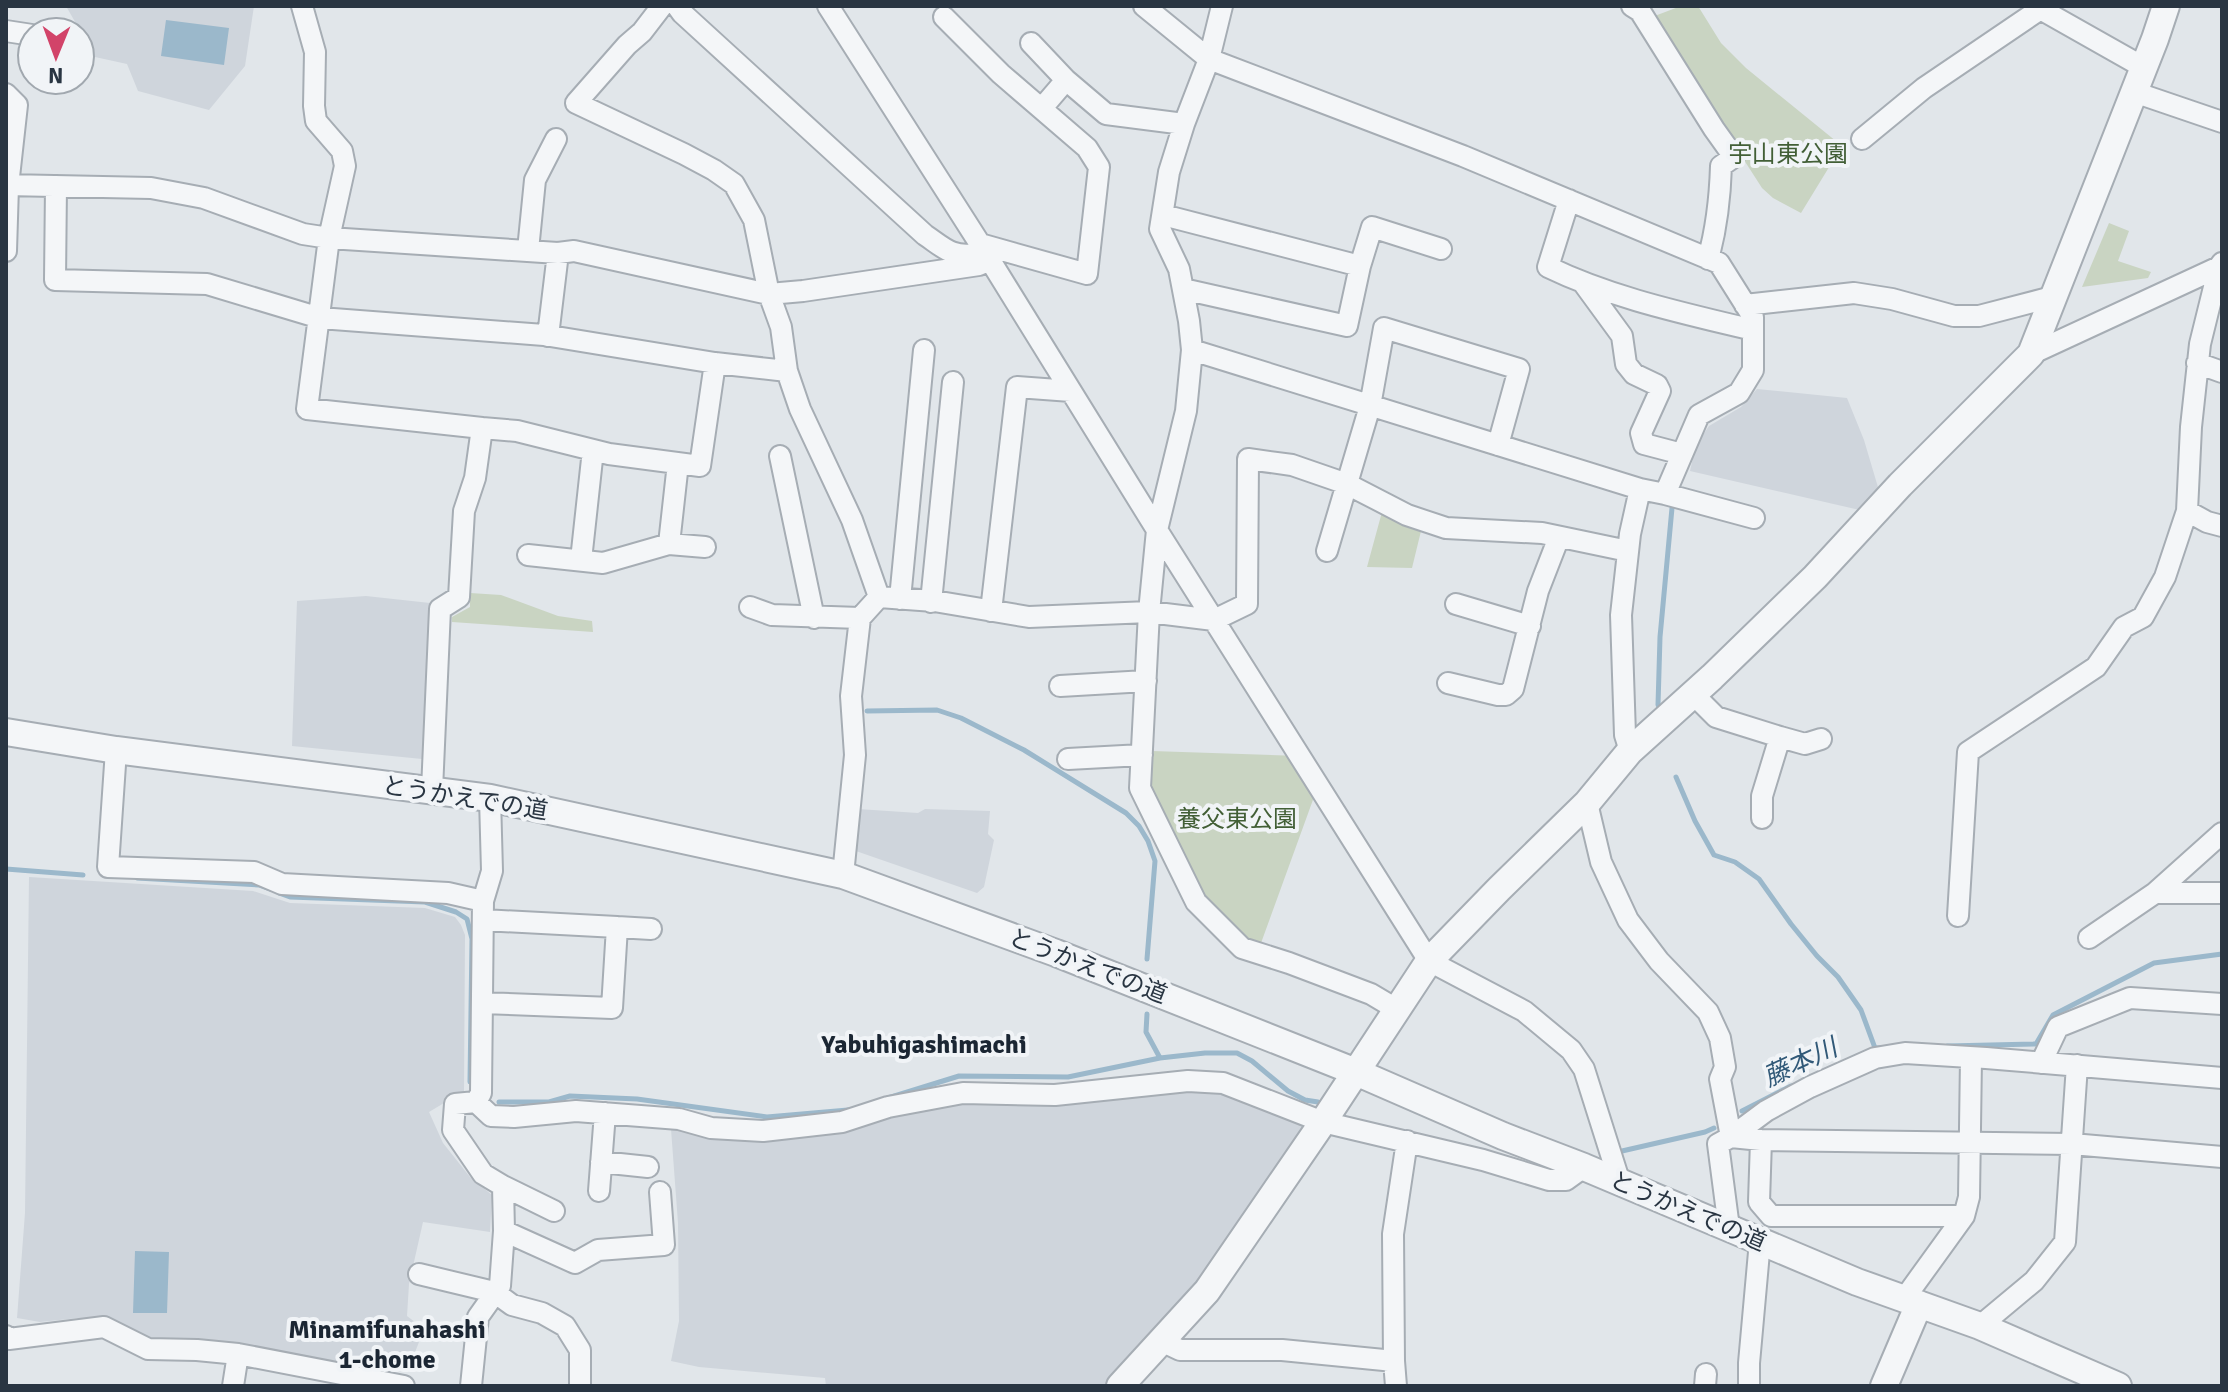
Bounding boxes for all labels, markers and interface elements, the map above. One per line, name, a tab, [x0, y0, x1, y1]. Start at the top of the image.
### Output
north arrow	[16, 16, 96, 96]
text: N	[48, 62, 64, 89]
park label: 宇山東公園	[1728, 139, 1848, 169]
street label: とうかえでの道	[380, 770, 550, 826]
park label: 養父東公園	[1177, 804, 1297, 834]
street label: とうかえでの道	[1005, 922, 1171, 1010]
district label: Yabuhigashimachi	[820, 1029, 1027, 1061]
water label: 藤本川	[1758, 1031, 1845, 1094]
street label: とうかえでの道	[1605, 1165, 1771, 1257]
district label: Minamifunahashi 1-chome	[288, 1314, 486, 1376]

